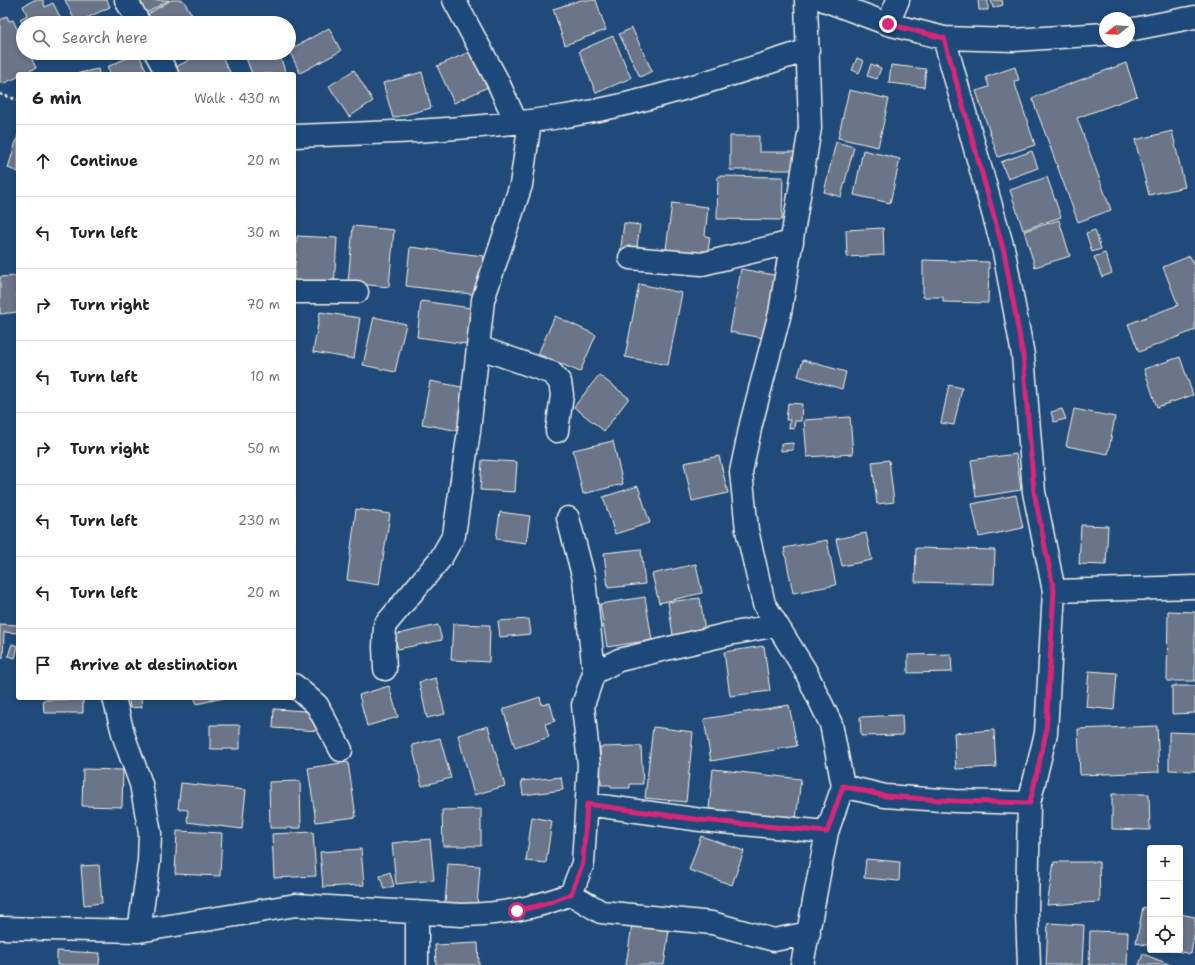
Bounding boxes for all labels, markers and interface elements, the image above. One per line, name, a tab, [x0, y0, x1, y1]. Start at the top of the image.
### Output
north arrow	[1099, 12, 1135, 48]
route end	[879, 15, 897, 33]
search box	[16, 16, 296, 60]
icon: search	[30, 27, 52, 49]
text: Search here	[62, 28, 148, 48]
text: 6 min	[32, 87, 82, 109]
text: Walk · 430 m	[194, 90, 280, 107]
icon: ahead	[32, 150, 54, 172]
text: Continue	[70, 151, 138, 171]
text: 20 m	[247, 152, 280, 169]
icon: left	[32, 222, 54, 244]
text: Turn left	[70, 223, 138, 243]
text: 30 m	[246, 224, 280, 241]
icon: right	[32, 294, 54, 316]
text: Turn right	[70, 295, 150, 315]
text: 70 m	[246, 296, 280, 313]
icon: left	[32, 366, 54, 388]
text: Turn left	[70, 367, 138, 387]
text: 10 m	[250, 368, 280, 385]
icon: right	[32, 438, 54, 460]
text: Turn right	[70, 439, 150, 459]
text: 50 m	[247, 440, 280, 457]
icon: left	[32, 510, 54, 532]
text: Turn left	[70, 511, 138, 531]
text: 230 m	[238, 512, 280, 529]
icon: left	[32, 582, 54, 604]
text: Turn left	[70, 583, 138, 603]
text: 20 m	[247, 584, 280, 601]
icon: arrive	[32, 654, 54, 676]
text: Arrive at destination	[70, 655, 238, 675]
map controls	[1147, 845, 1183, 953]
button: +	[1147, 845, 1183, 881]
button: −	[1147, 881, 1183, 917]
route start	[508, 902, 526, 920]
button: locate	[1147, 917, 1183, 953]

